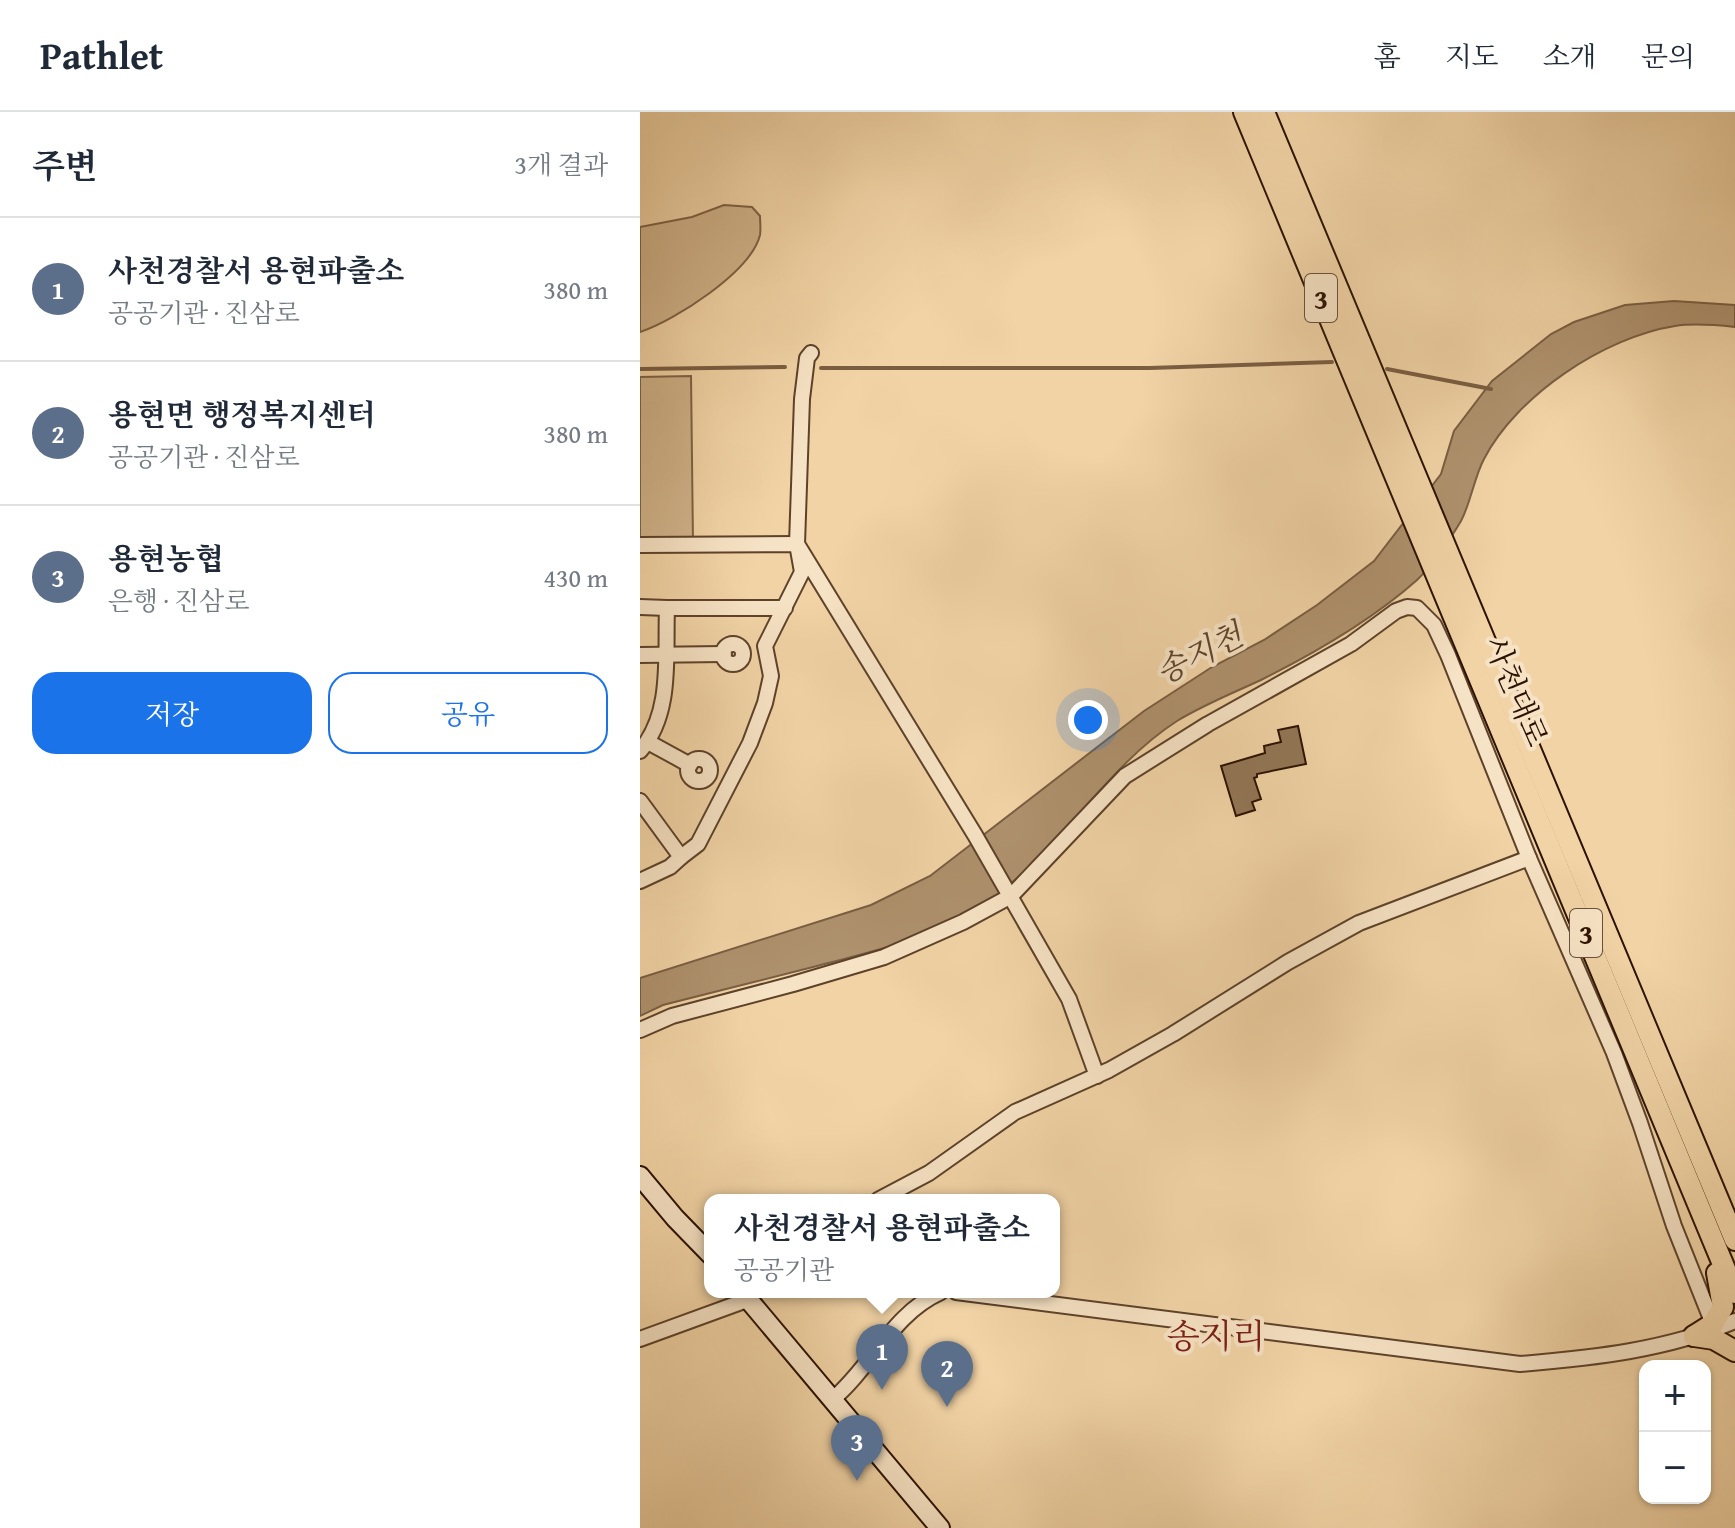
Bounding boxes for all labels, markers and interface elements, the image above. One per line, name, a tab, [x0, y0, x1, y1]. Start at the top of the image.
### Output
text: Pathlet	[40, 27, 163, 83]
text: 홈	[1374, 35, 1401, 76]
text: 지도	[1445, 35, 1499, 76]
text: 소개	[1543, 35, 1597, 76]
text: 문의	[1641, 35, 1695, 76]
text: 주변	[32, 141, 98, 190]
text: 3개 결과	[514, 145, 608, 184]
text: 사천경찰서 용현파출소	[108, 248, 404, 292]
text: 1	[51, 270, 65, 309]
text: 380 m	[543, 270, 608, 309]
road number: 3	[1305, 274, 1337, 322]
text: 공공기관 · 진삼로	[108, 293, 300, 332]
text: 용현면 행정복지센터	[108, 392, 375, 436]
text: 2	[51, 414, 65, 453]
text: 380 m	[543, 414, 608, 453]
text: 공공기관 · 진삼로	[108, 437, 300, 476]
text: 용현농협	[108, 536, 224, 580]
text: 3	[51, 558, 65, 597]
text: 430 m	[543, 558, 608, 597]
text: 은행 · 진삼로	[108, 581, 249, 620]
water label: 송지천	[1147, 610, 1253, 695]
street label: 사천대로	[1474, 629, 1560, 753]
button: 저장	[32, 672, 312, 754]
button: 공유	[328, 672, 608, 754]
your location	[1068, 700, 1108, 740]
road number: 3	[1570, 909, 1602, 957]
popup	[704, 1194, 1060, 1298]
text: 사천경찰서 용현파출소	[734, 1205, 1030, 1249]
text: 공공기관	[734, 1250, 834, 1289]
district label: 송지리	[1167, 1311, 1265, 1360]
pin: 1	[856, 1324, 908, 1390]
pin: 2	[921, 1341, 973, 1407]
map controls	[1639, 1360, 1711, 1504]
button: +	[1639, 1360, 1711, 1432]
pin: 3	[831, 1415, 883, 1481]
button: −	[1639, 1432, 1711, 1504]

